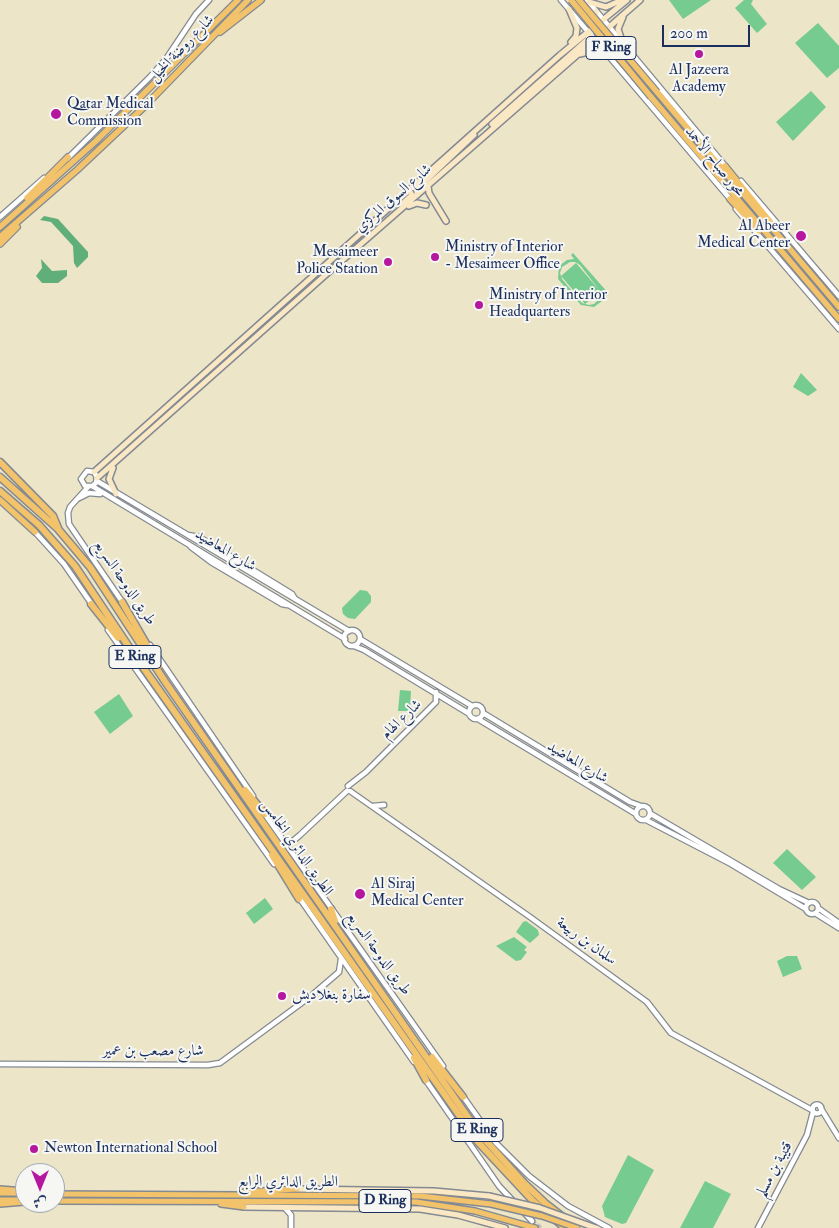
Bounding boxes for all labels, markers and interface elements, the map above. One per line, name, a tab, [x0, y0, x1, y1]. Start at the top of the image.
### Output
street label: شارع روضة الخيل	[145, 12, 219, 86]
scale bar	[664, 15, 752, 47]
text: 200 m	[670, 24, 708, 43]
road number: F Ring	[586, 36, 636, 59]
marker: Al Jazeera Academy	[693, 48, 705, 60]
place label: Al Jazeera Academy	[669, 62, 729, 97]
place label: Qatar Medical Commission	[67, 96, 153, 131]
marker: Qatar Medical Commission	[49, 107, 63, 121]
street label: محور صباح الأحمد	[680, 123, 748, 201]
street label: شارع السوق المركزي	[352, 161, 436, 237]
place label: Al Abeer Medical Center	[697, 218, 790, 253]
marker: Al Abeer Medical Center	[794, 229, 808, 243]
place label: Ministry of Interior - Mesaimeer Office	[445, 239, 563, 274]
place label: Mesaimeer Police Station	[296, 244, 378, 279]
marker: Ministry of Interior - Mesaimeer Office	[429, 251, 441, 263]
marker: Mesaimeer Police Station	[382, 256, 394, 268]
place label: Ministry of Interior Headquarters	[489, 287, 607, 322]
marker: Ministry of Interior Headquarters	[473, 299, 485, 311]
street label: شارع المعاضيد	[191, 526, 259, 576]
street label: طريق الدوحة السريع	[89, 537, 159, 629]
road number: E Ring	[109, 646, 161, 669]
street label: شارع الهام	[378, 696, 426, 744]
street label: شارع المعاضيد	[543, 738, 611, 788]
street label: الطريق الدائري الخامس	[256, 796, 336, 900]
place label: Al Siraj Medical Center	[371, 876, 464, 911]
marker: Al Siraj Medical Center	[353, 887, 367, 901]
street label: طريق الدوحة السريع	[342, 909, 414, 999]
street label: سلمان بن ربيعة	[553, 914, 619, 970]
place label: سفارة بنغلاديش	[292, 987, 371, 1005]
marker: سفارة بنغلاديش	[276, 990, 288, 1002]
street label: شارع مصعب بن عمير	[103, 1043, 203, 1061]
road number: E Ring	[451, 1118, 503, 1142]
street label: قتيبة بن مسلم	[753, 1139, 797, 1201]
place label: Newton International School	[44, 1140, 217, 1158]
marker: Newton International School	[28, 1143, 40, 1155]
north arrow	[15, 1163, 65, 1213]
street label: الطريق الدائري الرابع	[238, 1174, 338, 1192]
road number: D Ring	[359, 1190, 411, 1212]
text: ش	[33, 1194, 47, 1211]

